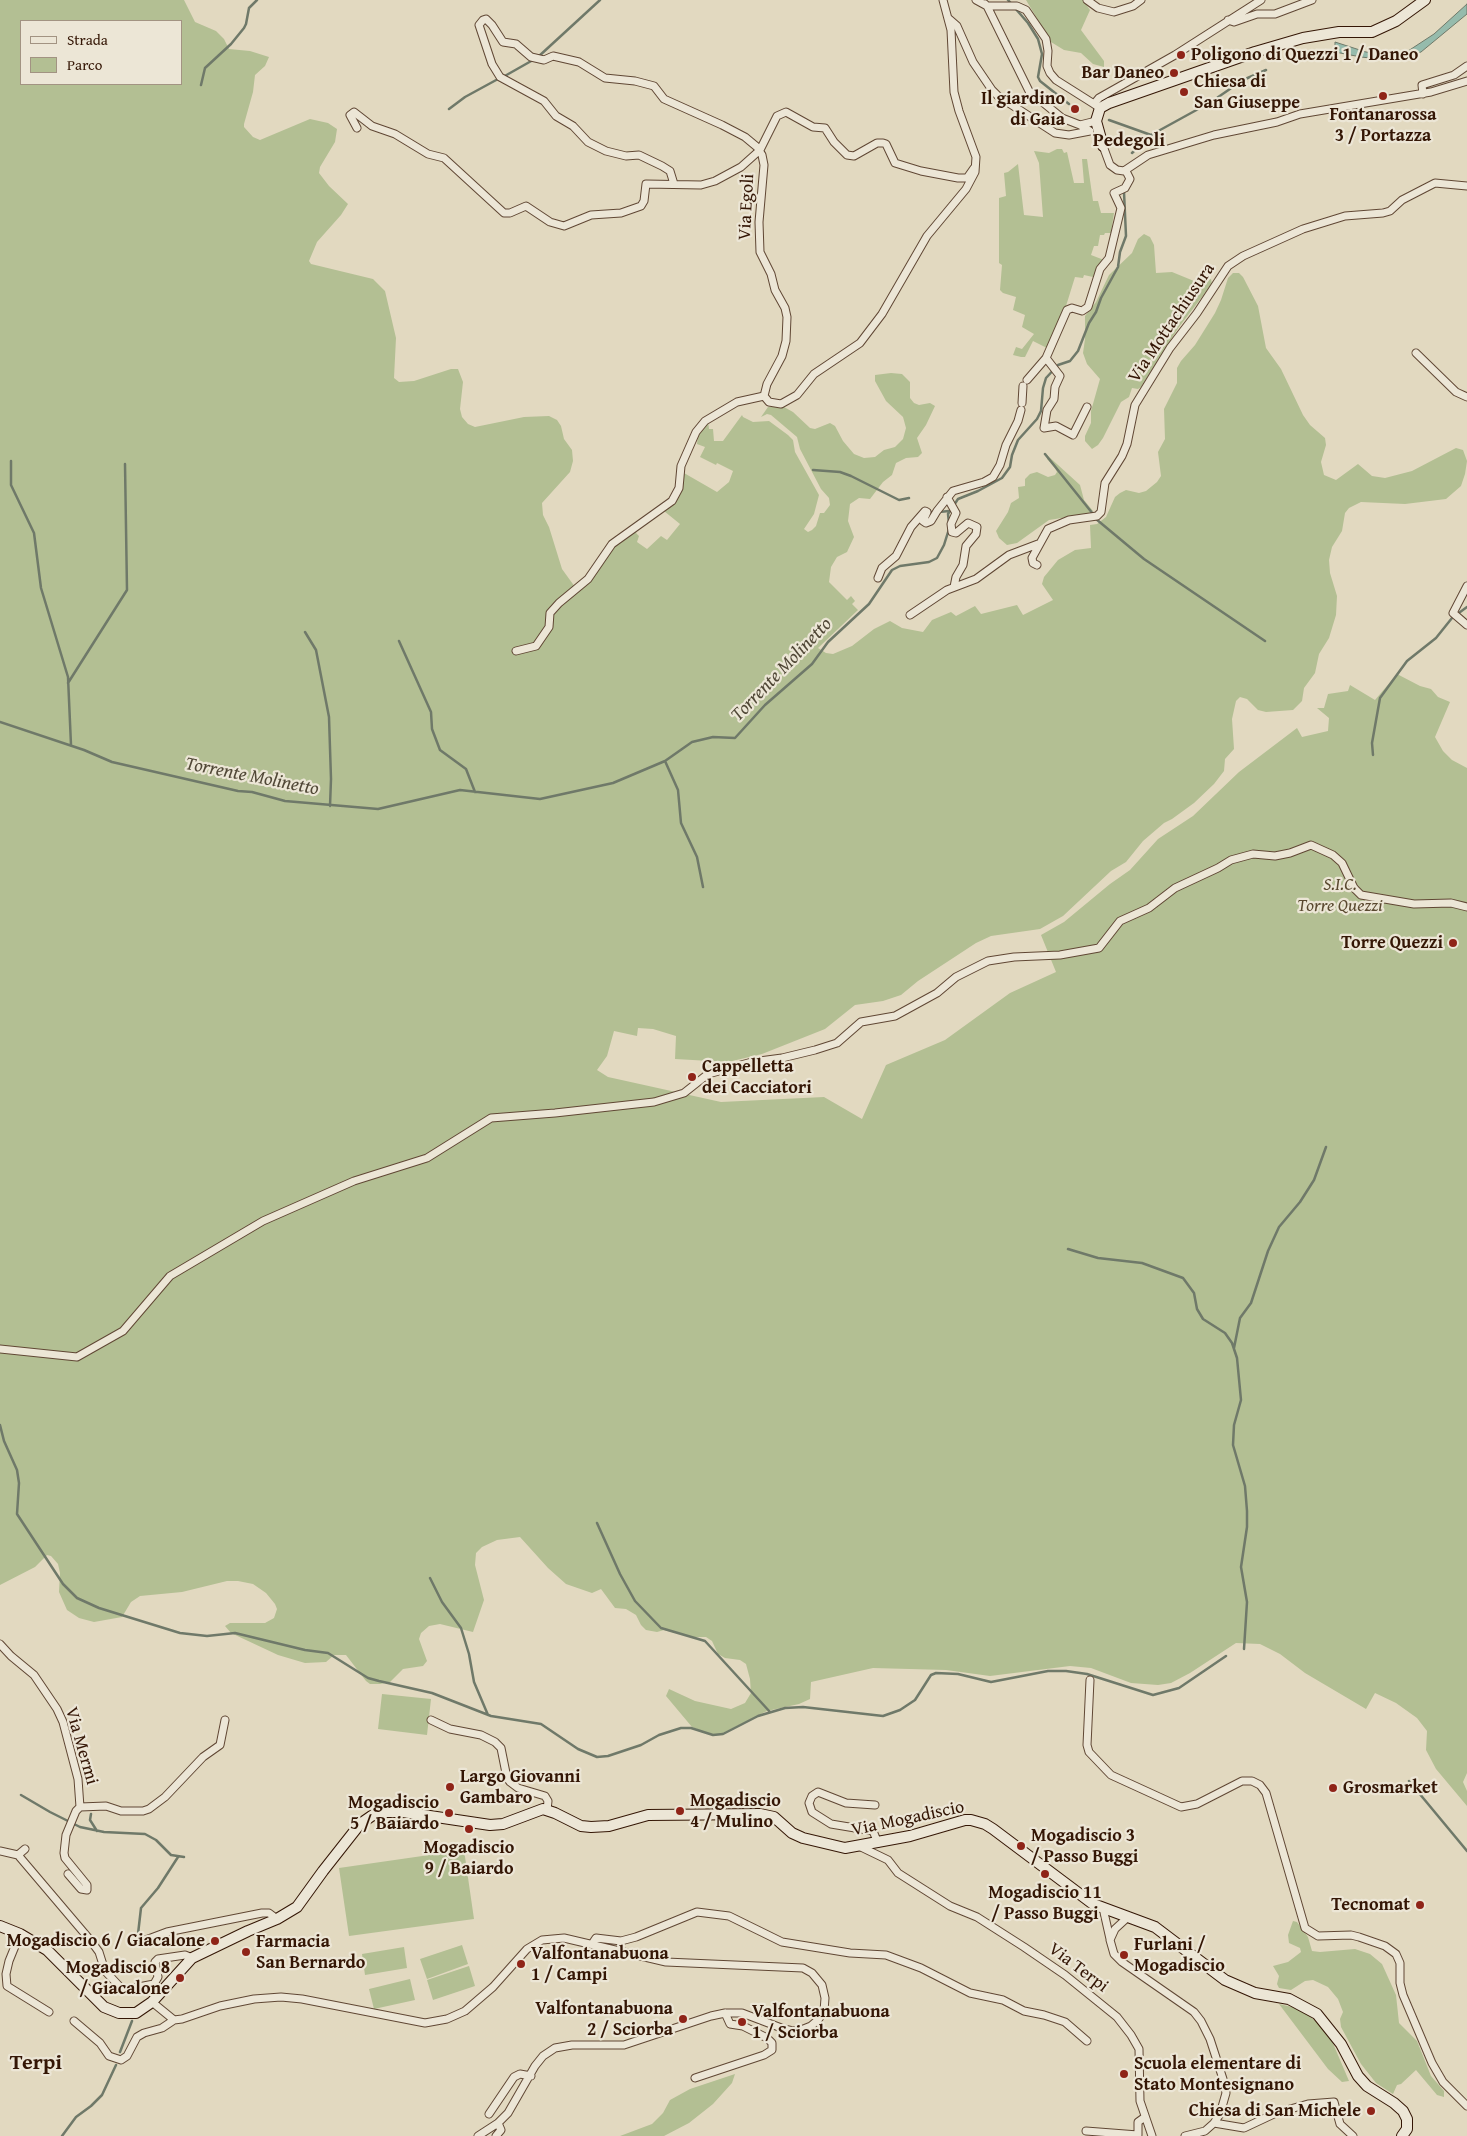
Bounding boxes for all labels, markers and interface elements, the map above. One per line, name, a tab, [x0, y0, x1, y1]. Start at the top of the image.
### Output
legend	[20, 20, 182, 85]
text: Strada	[67, 29, 108, 50]
place label: Poligono di Quezzi 1 / Daneo	[1191, 44, 1418, 66]
marker: Poligono di Quezzi 1 / Daneo	[1175, 49, 1187, 61]
text: Parco	[67, 54, 102, 75]
place label: Bar Daneo	[1081, 62, 1164, 84]
marker: Bar Daneo	[1168, 67, 1180, 79]
place label: Chiesa di San Giuseppe	[1194, 71, 1300, 114]
marker: Chiesa di San Giuseppe	[1178, 86, 1190, 98]
place label: Il giardino di Gaia	[981, 88, 1065, 130]
marker: Fontanarossa 3 / Portazza	[1377, 90, 1389, 102]
marker: Il giardino di Gaia	[1069, 103, 1081, 115]
place label: Fontanarossa 3 / Portazza	[1330, 104, 1436, 146]
district label: Pedegoli	[1093, 130, 1165, 152]
street label: Via Egoli	[734, 173, 760, 241]
street label: Via Mottachiusura	[1124, 259, 1220, 387]
water label: Torrente Molinetto	[727, 613, 837, 727]
water label: Torrente Molinetto	[183, 753, 321, 801]
park label: S.I.C. Torre Quezzi	[1297, 874, 1383, 916]
place label: Torre Quezzi	[1341, 932, 1443, 954]
marker: Torre Quezzi	[1447, 937, 1459, 949]
place label: Cappelletta dei Cacciatori	[702, 1056, 812, 1098]
marker: Cappelletta dei Cacciatori	[686, 1071, 698, 1083]
street label: Via Mermi	[60, 1705, 102, 1787]
place label: Largo Giovanni Gambaro	[460, 1766, 581, 1808]
place label: Grosmarket	[1343, 1777, 1438, 1799]
marker: Largo Giovanni Gambaro	[444, 1781, 456, 1793]
marker: Grosmarket	[1327, 1782, 1339, 1794]
place label: Mogadiscio 4 / Mulino	[690, 1790, 781, 1832]
place label: Mogadiscio 5 / Baiardo	[348, 1792, 439, 1835]
street label: Via Mogadiscio	[850, 1797, 966, 1841]
marker: Mogadiscio 4 / Mulino	[674, 1805, 686, 1817]
marker: Mogadiscio 5 / Baiardo	[443, 1807, 455, 1819]
marker: Mogadiscio 9 / Baiardo	[463, 1823, 475, 1835]
place label: Mogadiscio 3 / Passo Buggi	[1031, 1825, 1138, 1868]
place label: Mogadiscio 9 / Baiardo	[424, 1837, 514, 1880]
marker: Mogadiscio 3 / Passo Buggi	[1015, 1840, 1027, 1852]
marker: Mogadiscio 11 / Passo Buggi	[1039, 1868, 1051, 1880]
place label: Mogadiscio 11 / Passo Buggi	[988, 1882, 1102, 1925]
place label: Tecnomat	[1331, 1894, 1410, 1916]
marker: Tecnomat	[1414, 1899, 1426, 1911]
place label: Mogadiscio 6 / Giacalone	[6, 1930, 205, 1952]
place label: Farmacia San Bernardo	[256, 1931, 365, 1974]
place label: Furlani / Mogadiscio	[1134, 1934, 1225, 1976]
marker: Mogadiscio 6 / Giacalone	[209, 1935, 221, 1947]
street label: Via Terpi	[1044, 1939, 1112, 1997]
place label: Valfontanabuona 1 / Campi	[531, 1943, 669, 1986]
marker: Farmacia San Bernardo	[240, 1946, 252, 1958]
marker: Furlani / Mogadiscio	[1118, 1949, 1130, 1961]
place label: Mogadiscio 8 / Giacalone	[66, 1957, 170, 2000]
marker: Valfontanabuona 1 / Campi	[515, 1958, 527, 1970]
marker: Mogadiscio 8 / Giacalone	[174, 1972, 186, 1984]
place label: Valfontanabuona 2 / Sciorba	[535, 1998, 673, 2040]
place label: Valfontanabuona 1 / Sciorba	[752, 2001, 890, 2044]
marker: Valfontanabuona 2 / Sciorba	[677, 2013, 689, 2025]
marker: Valfontanabuona 1 / Sciorba	[736, 2016, 748, 2028]
district label: Terpi	[10, 2050, 62, 2076]
place label: Scuola elementare di Stato Montesignano	[1134, 2053, 1301, 2096]
marker: Scuola elementare di Stato Montesignano	[1118, 2068, 1130, 2080]
place label: Chiesa di San Michele	[1189, 2100, 1361, 2122]
marker: Chiesa di San Michele	[1365, 2105, 1377, 2117]

